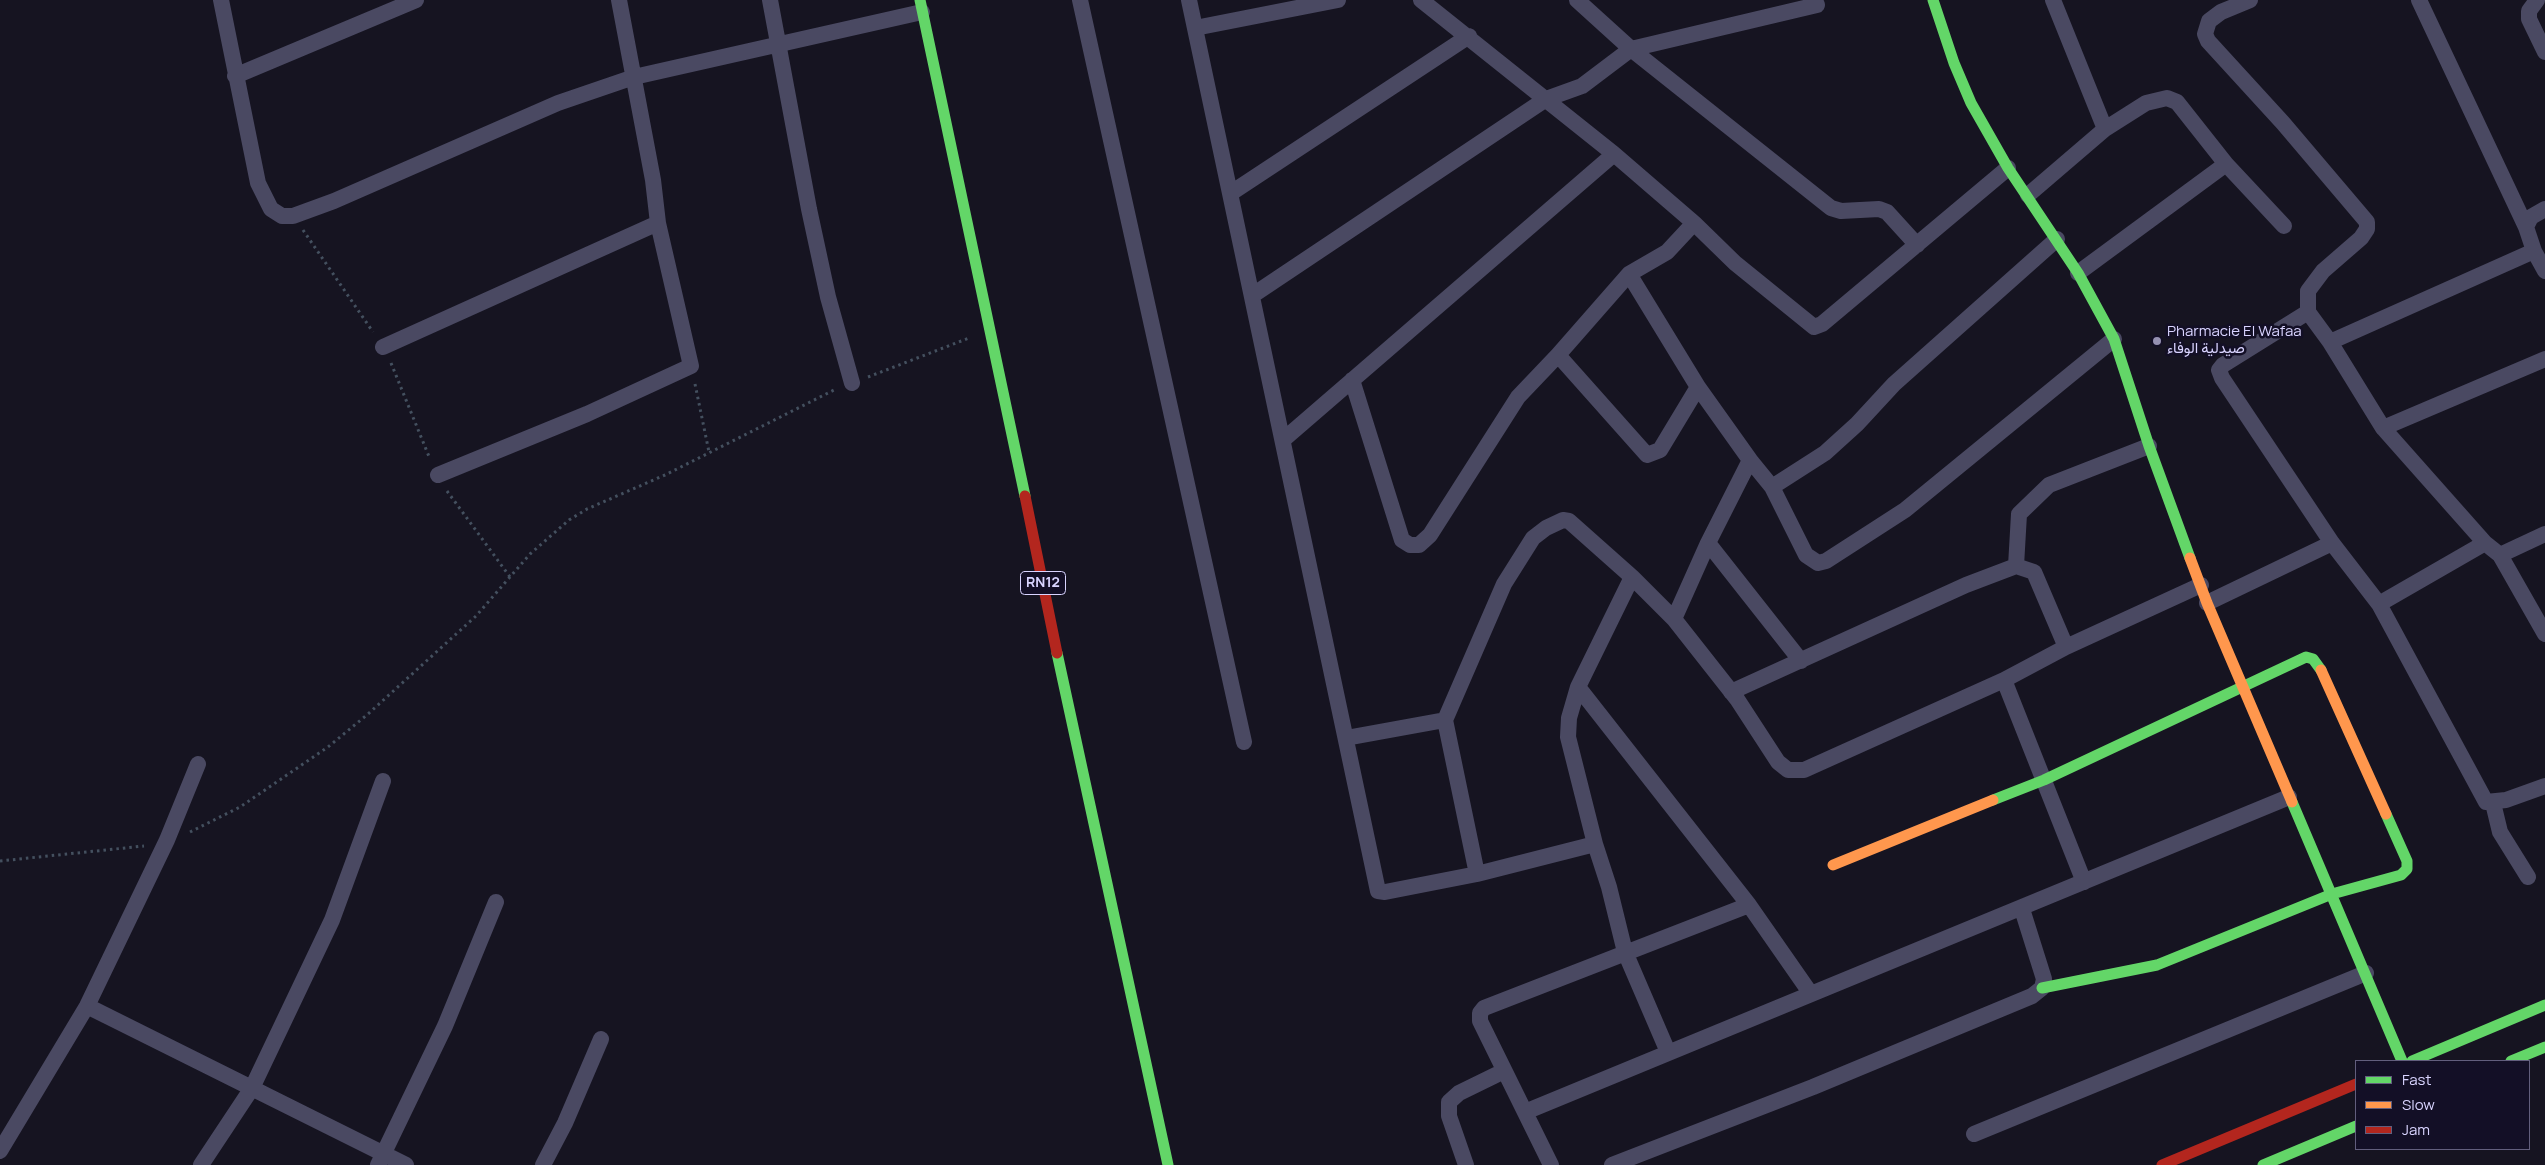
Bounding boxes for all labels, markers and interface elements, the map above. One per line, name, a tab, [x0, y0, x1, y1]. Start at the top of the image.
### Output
place label: Pharmacie El Wafaa صيدلية الوفاء	[2167, 323, 2302, 358]
marker: Pharmacie El Wafaa صيدلية الوفاء	[2151, 335, 2163, 347]
road number: RN12	[1020, 572, 1066, 594]
legend	[2355, 1060, 2530, 1150]
text: Fast	[2402, 1069, 2431, 1090]
text: Slow	[2402, 1094, 2435, 1115]
text: Jam	[2402, 1119, 2430, 1140]

